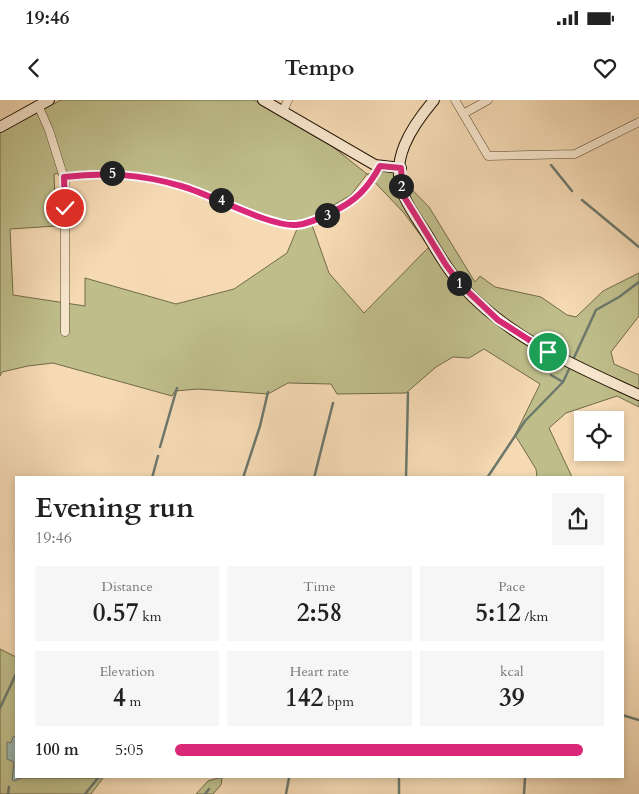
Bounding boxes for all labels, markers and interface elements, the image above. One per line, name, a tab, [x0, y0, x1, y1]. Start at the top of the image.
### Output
text: 19:46	[25, 5, 69, 31]
text: Tempo	[285, 53, 354, 83]
icon: back	[20, 54, 48, 82]
icon: heart	[591, 54, 619, 82]
pin: 5	[100, 160, 124, 186]
text: 5	[109, 164, 116, 183]
pin: 2	[388, 174, 414, 198]
text: 2	[398, 177, 405, 196]
pin	[44, 187, 86, 229]
pin: 4	[208, 188, 234, 212]
text: 4	[218, 191, 225, 210]
icon: check	[51, 194, 79, 222]
pin: 3	[314, 202, 340, 228]
text: 3	[324, 206, 331, 225]
pin: 1	[446, 270, 472, 296]
text: 1	[456, 274, 463, 293]
pin	[527, 331, 569, 373]
icon: arrive	[534, 338, 562, 366]
map controls	[574, 411, 624, 461]
button: locate	[574, 411, 624, 461]
text: Evening run	[35, 489, 194, 527]
button: share	[552, 493, 604, 545]
text: 19:46	[35, 527, 72, 549]
text: Distance	[102, 577, 153, 596]
text: Time	[303, 577, 336, 596]
text: Pace	[498, 577, 525, 596]
text: 0.57	[93, 596, 138, 630]
text: 2:58	[297, 596, 342, 630]
text: 5:12	[475, 596, 521, 630]
text: km	[138, 607, 162, 626]
text: /km	[521, 607, 548, 626]
text: Elevation	[99, 662, 155, 681]
text: Heart rate	[290, 662, 349, 681]
text: kcal	[500, 662, 524, 681]
text: 4	[113, 681, 126, 715]
text: 142	[285, 681, 323, 715]
text: 39	[499, 681, 525, 715]
text: m	[126, 692, 141, 711]
text: bpm	[323, 692, 354, 711]
text: 100 m	[35, 739, 79, 761]
text: 5:05	[115, 739, 144, 761]

